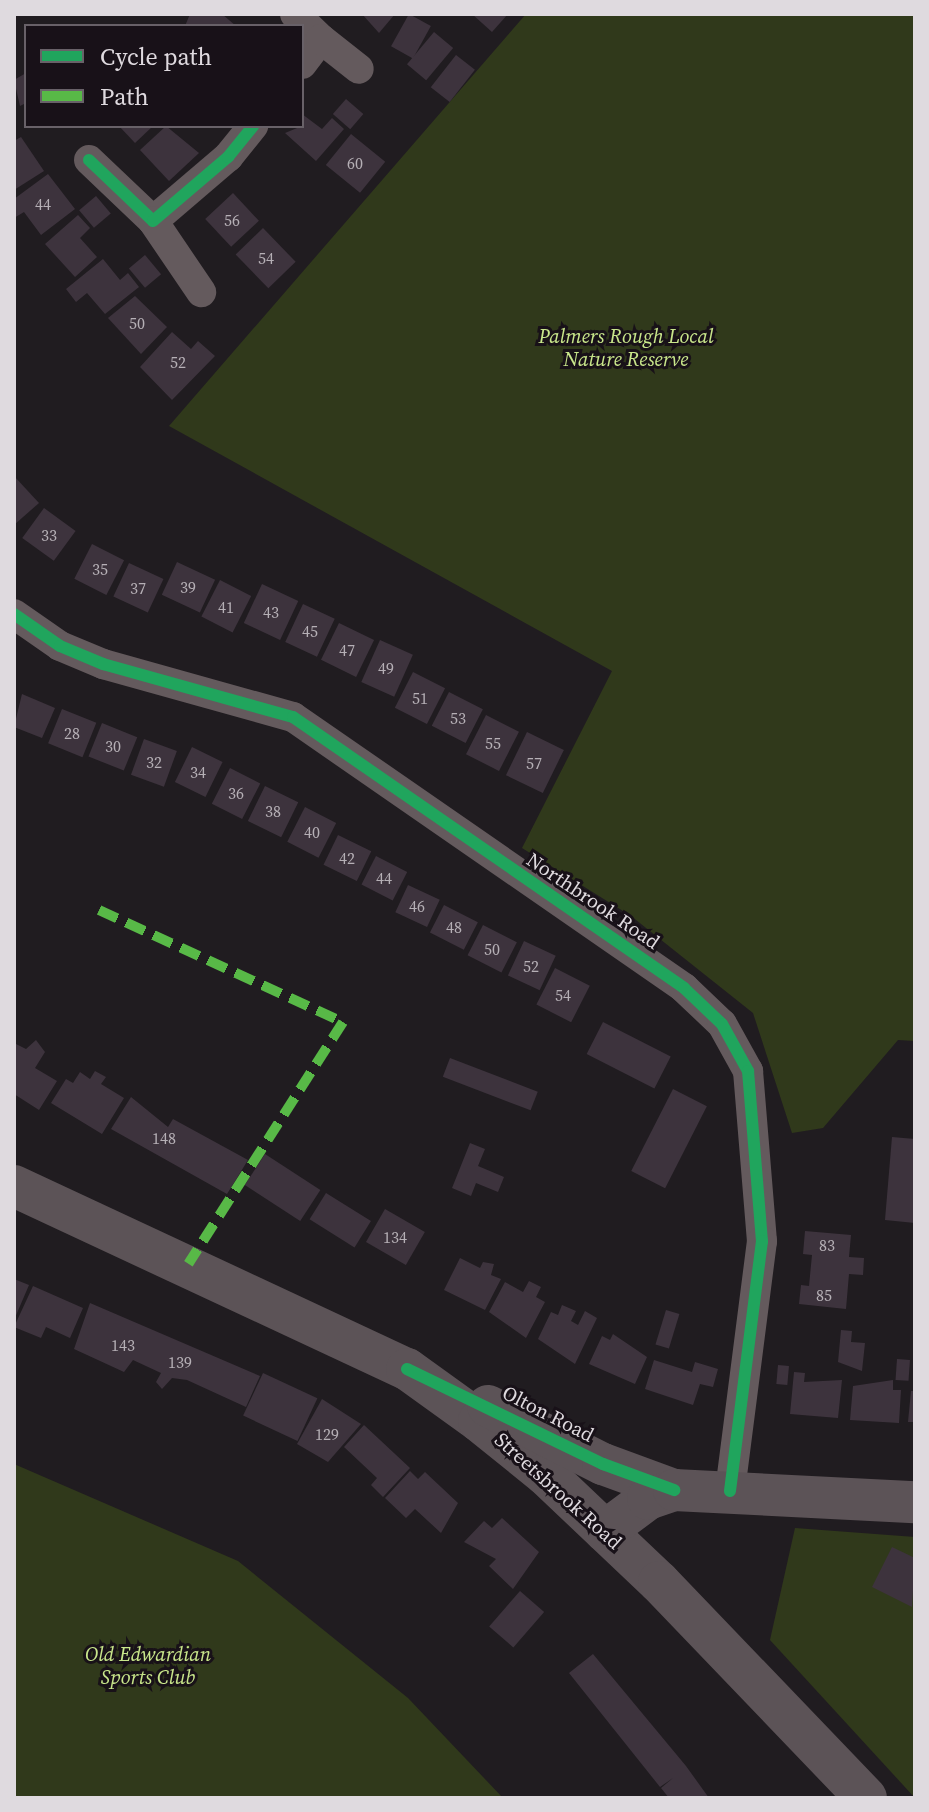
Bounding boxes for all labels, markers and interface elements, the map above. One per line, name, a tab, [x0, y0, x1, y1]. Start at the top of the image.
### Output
legend	[24, 24, 304, 128]
text: Cycle path	[100, 40, 212, 73]
text: Path	[100, 80, 149, 113]
house number: 60	[347, 153, 363, 173]
house number: 44	[35, 194, 51, 214]
house number: 56	[224, 210, 240, 230]
house number: 54	[258, 248, 274, 268]
house number: 50	[129, 313, 145, 333]
park label: Palmers Rough Local Nature Reserve	[538, 324, 714, 371]
house number: 52	[170, 352, 186, 372]
house number: 33	[41, 525, 57, 545]
house number: 35	[92, 559, 108, 579]
house number: 39	[180, 577, 196, 597]
house number: 37	[130, 578, 146, 598]
house number: 41	[218, 597, 234, 617]
house number: 43	[263, 602, 279, 622]
house number: 45	[302, 621, 318, 641]
house number: 47	[339, 640, 355, 660]
house number: 49	[378, 658, 394, 678]
house number: 51	[412, 688, 428, 708]
house number: 53	[450, 708, 466, 728]
house number: 28	[64, 723, 80, 743]
house number: 55	[485, 733, 501, 753]
house number: 30	[105, 736, 121, 756]
house number: 32	[146, 752, 162, 772]
house number: 57	[526, 753, 542, 773]
house number: 34	[190, 762, 206, 782]
house number: 36	[228, 783, 244, 803]
house number: 38	[265, 801, 281, 821]
house number: 40	[304, 822, 320, 842]
house number: 42	[339, 848, 355, 868]
street label: Northbrook Road	[522, 848, 664, 954]
house number: 44	[376, 868, 392, 888]
house number: 46	[409, 896, 425, 916]
house number: 48	[446, 917, 462, 937]
house number: 50	[484, 939, 500, 959]
house number: 52	[523, 956, 539, 976]
house number: 54	[555, 985, 571, 1005]
house number: 148	[152, 1128, 176, 1148]
house number: 134	[383, 1227, 407, 1247]
house number: 83	[819, 1235, 835, 1255]
house number: 85	[816, 1285, 832, 1305]
house number: 143	[111, 1335, 135, 1355]
house number: 139	[168, 1352, 192, 1372]
street label: Olton Road	[498, 1381, 598, 1447]
house number: 129	[315, 1424, 339, 1444]
street label: Streetsbrook Road	[490, 1428, 626, 1554]
park label: Old Edwardian Sports Club	[85, 1642, 211, 1689]

